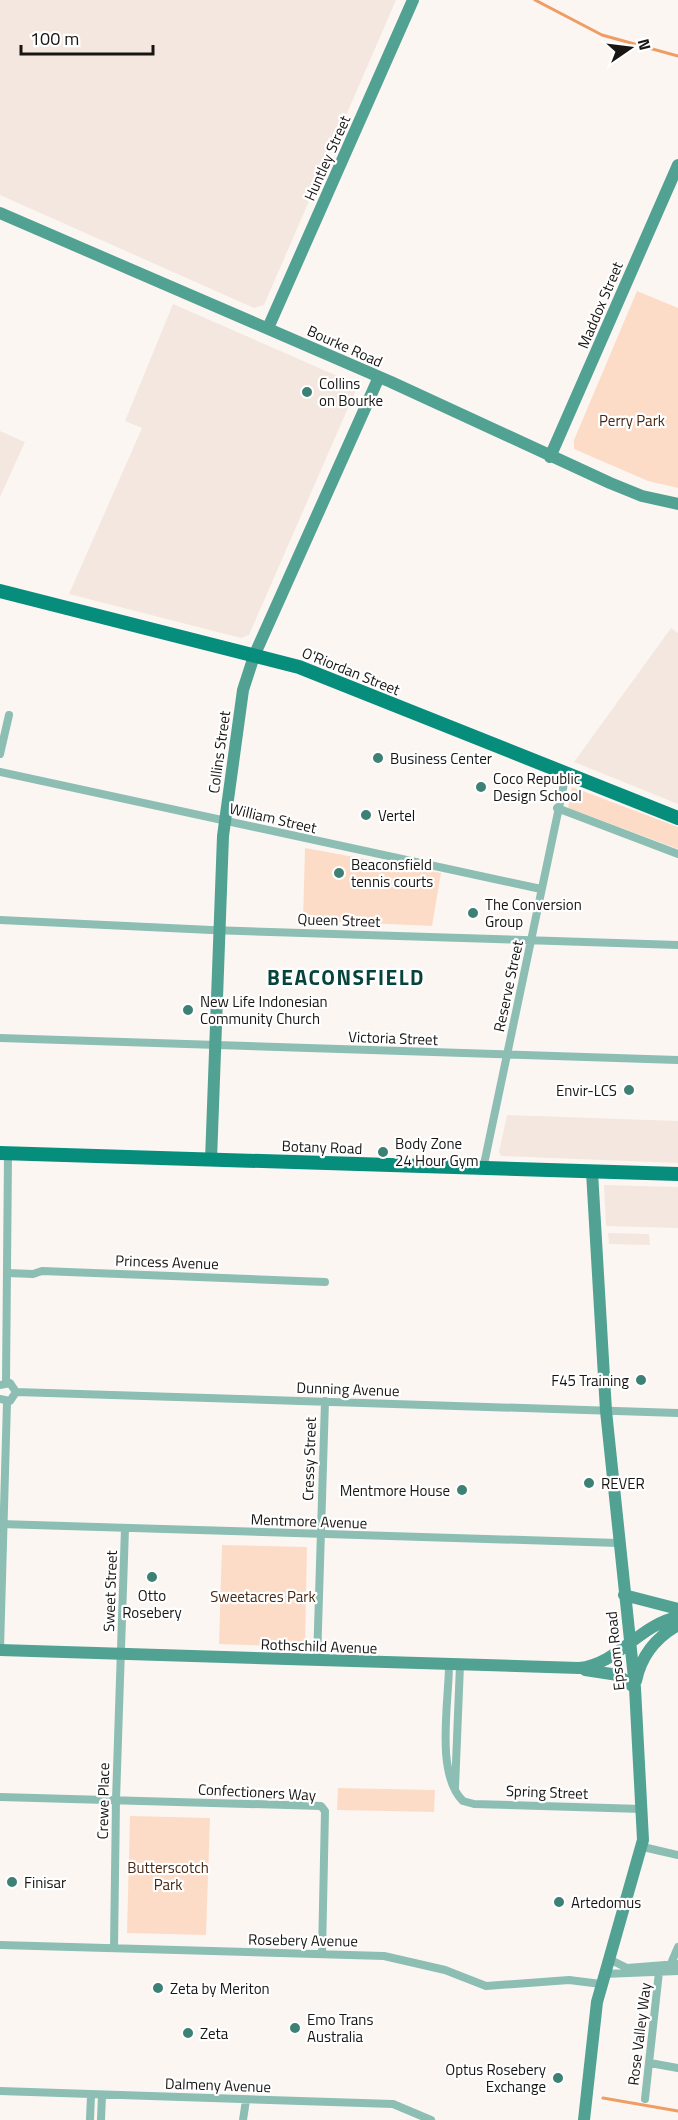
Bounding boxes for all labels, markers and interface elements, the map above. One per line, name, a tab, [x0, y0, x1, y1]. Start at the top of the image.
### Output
scale bar	[21, 18, 153, 56]
north arrow	[600, 18, 660, 78]
text: 100 m	[30, 25, 79, 52]
text: N	[632, 36, 658, 53]
street label: Huntley Street	[298, 111, 356, 204]
street label: Maddox Street	[571, 257, 629, 352]
street label: Bourke Road	[303, 319, 387, 373]
place label: Collins on Bourke	[319, 372, 383, 412]
marker: Collins on Bourke	[300, 385, 314, 399]
park label: Perry Park	[599, 409, 665, 432]
street label: O'Riordan Street	[299, 641, 404, 701]
street label: Collins Street	[202, 709, 236, 795]
place label: Business Center	[390, 747, 492, 770]
marker: Business Center	[371, 751, 385, 765]
place label: Coco Republic Design School	[493, 767, 582, 807]
marker: Coco Republic Design School	[474, 780, 488, 794]
street label: William Street	[227, 797, 320, 839]
place label: Vertel	[378, 804, 415, 827]
marker: Vertel	[359, 808, 373, 822]
place label: Beaconsfield tennis courts	[351, 853, 433, 893]
marker: Beaconsfield tennis courts	[332, 866, 346, 880]
place label: The Conversion Group	[485, 893, 582, 933]
marker: The Conversion Group	[466, 906, 480, 920]
street label: Queen Street	[297, 907, 382, 933]
street label: Reserve Street	[487, 937, 529, 1034]
district label: BEACONSFIELD	[267, 961, 425, 993]
place label: New Life Indonesian Community Church	[200, 990, 328, 1030]
marker: New Life Indonesian Community Church	[181, 1003, 195, 1017]
street label: Victoria Street	[348, 1025, 439, 1051]
place label: Envir-LCS	[556, 1079, 617, 1102]
marker: Envir-LCS	[622, 1083, 636, 1097]
place label: Body Zone 24 Hour Gym	[395, 1132, 478, 1172]
street label: Botany Road	[281, 1134, 363, 1160]
marker: Body Zone 24 Hour Gym	[376, 1145, 390, 1159]
street label: Princess Avenue	[115, 1249, 219, 1275]
place label: F45 Training	[551, 1369, 629, 1392]
marker: F45 Training	[634, 1373, 648, 1387]
street label: Dunning Avenue	[296, 1376, 400, 1402]
street label: Cressy Street	[296, 1416, 322, 1501]
place label: REVER	[601, 1472, 645, 1495]
marker: REVER	[582, 1476, 596, 1490]
place label: Mentmore House	[340, 1479, 450, 1502]
marker: Mentmore House	[455, 1483, 469, 1497]
street label: Mentmore Avenue	[250, 1507, 368, 1535]
street label: Sweet Street	[97, 1549, 123, 1632]
marker: Otto Rosebery	[145, 1570, 159, 1584]
place label: Otto Rosebery	[122, 1584, 182, 1624]
park label: Sweetacres Park	[210, 1585, 316, 1608]
street label: Epsom Road	[599, 1610, 631, 1692]
street label: Rothschild Avenue	[260, 1632, 378, 1660]
street label: Crewe Place	[91, 1762, 115, 1840]
street label: Confectioners Way	[197, 1777, 317, 1807]
street label: Spring Street	[505, 1779, 589, 1805]
park label: Butterscotch Park	[127, 1856, 209, 1896]
place label: Finisar	[24, 1871, 66, 1894]
marker: Finisar	[5, 1875, 19, 1889]
place label: Artedomus	[571, 1891, 641, 1914]
marker: Artedomus	[552, 1895, 566, 1909]
street label: Rosebery Avenue	[248, 1928, 358, 1952]
place label: Zeta by Meriton	[170, 1977, 270, 2000]
marker: Zeta by Meriton	[151, 1981, 165, 1995]
street label: Rose Valley Way	[621, 1981, 657, 2087]
place label: Emo Trans Australia	[307, 2008, 373, 2048]
marker: Emo Trans Australia	[288, 2021, 302, 2035]
place label: Zeta	[200, 2022, 229, 2045]
marker: Zeta	[181, 2026, 195, 2040]
place label: Optus Rosebery Exchange	[445, 2058, 546, 2098]
marker: Optus Rosebery Exchange	[551, 2071, 565, 2085]
street label: Dalmeny Avenue	[165, 2072, 271, 2098]

